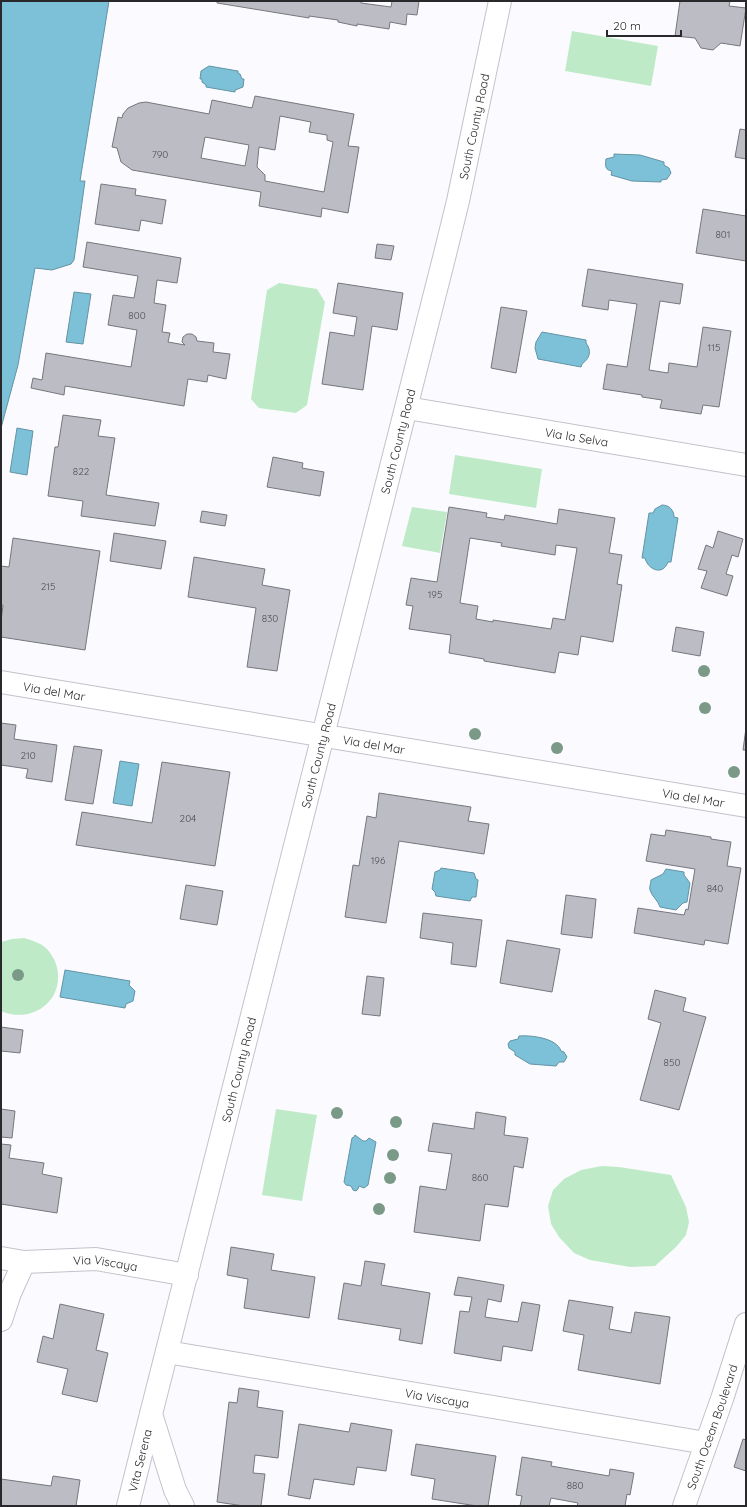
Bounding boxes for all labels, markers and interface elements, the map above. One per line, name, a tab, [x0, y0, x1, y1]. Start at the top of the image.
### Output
scale bar	[607, 12, 681, 38]
text: 20 m	[613, 18, 641, 33]
street label: South County Road	[455, 72, 492, 181]
house number: 790	[152, 148, 168, 161]
house number: 801	[715, 228, 731, 241]
house number: 800	[128, 309, 146, 322]
house number: 115	[708, 341, 720, 354]
street label: South County Road	[377, 387, 418, 495]
street label: Via la Selva	[544, 424, 609, 449]
house number: 822	[73, 465, 90, 478]
house number: 215	[41, 580, 55, 593]
house number: 195	[428, 588, 442, 601]
house number: 830	[262, 612, 278, 625]
street label: Via del Mar	[22, 678, 87, 704]
street label: South County Road	[297, 701, 338, 810]
street label: Via del Mar	[342, 731, 407, 757]
house number: 210	[20, 749, 36, 762]
street label: Via del Mar	[661, 785, 726, 810]
house number: 204	[180, 812, 196, 825]
house number: 196	[371, 854, 386, 867]
house number: 840	[707, 882, 723, 895]
street label: South County Road	[218, 1015, 259, 1124]
house number: 850	[664, 1056, 680, 1069]
house number: 860	[472, 1171, 488, 1184]
street label: Via Viscaya	[73, 1251, 139, 1274]
street label: South Ocean Boulevard	[683, 1362, 740, 1491]
street label: Via Viscaya	[404, 1385, 470, 1410]
street label: Vita Serena	[124, 1427, 154, 1493]
house number: 880	[567, 1479, 583, 1492]

